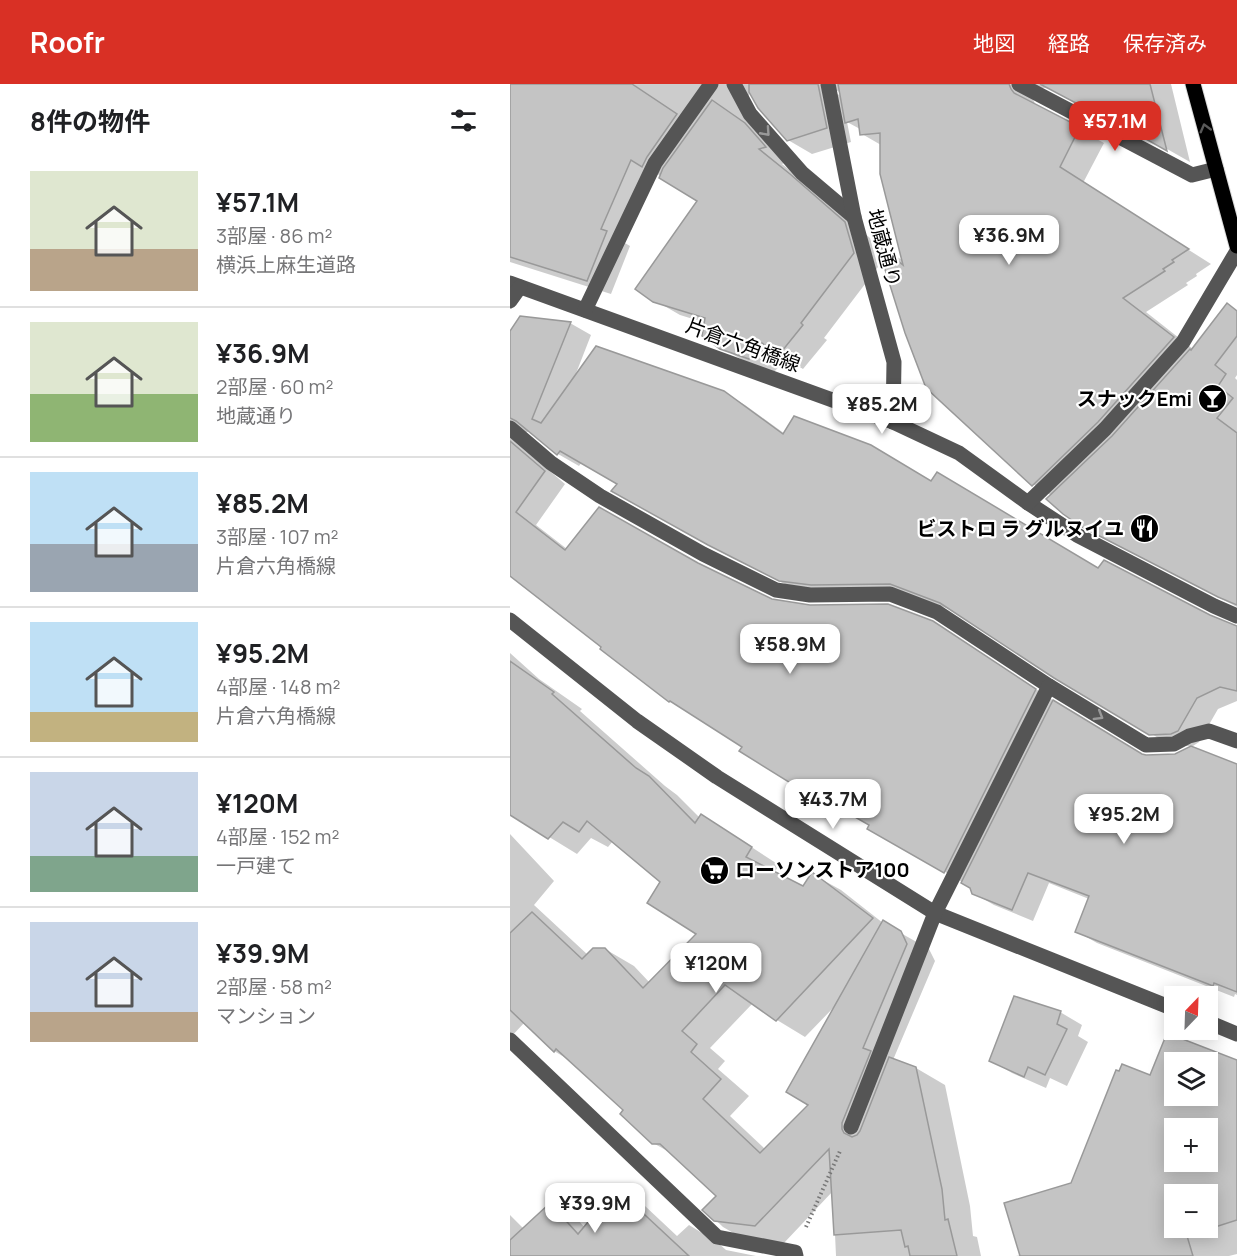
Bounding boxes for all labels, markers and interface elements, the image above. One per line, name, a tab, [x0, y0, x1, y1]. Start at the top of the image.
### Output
text: Roofr	[30, 23, 105, 61]
text: 地図	[973, 29, 1015, 57]
text: 経路	[1048, 29, 1090, 57]
text: 保存済み	[1123, 29, 1207, 57]
pin: ¥57.1M	[1066, 101, 1164, 152]
text: 8件の物件	[30, 103, 150, 139]
icon: filters	[447, 104, 480, 137]
text: ¥57.1M	[1083, 107, 1147, 134]
one-way arrow	[1200, 124, 1212, 134]
one-way arrow	[759, 126, 770, 136]
text: ¥57.1M	[216, 184, 299, 220]
icon: home	[78, 195, 150, 267]
street label: 地蔵通り	[861, 206, 908, 290]
pin: ¥36.9M	[960, 215, 1058, 266]
text: ¥36.9M	[973, 221, 1045, 248]
text: 3部屋 · 86 m²	[216, 222, 333, 249]
text: 横浜上麻生道路	[216, 251, 356, 278]
street label: 片倉六角橋線	[682, 311, 804, 378]
text: ¥36.9M	[216, 335, 309, 371]
icon: home	[78, 346, 150, 418]
text: 2部屋 · 60 m²	[216, 373, 334, 400]
bar icon: スナックEmi	[1197, 383, 1229, 415]
pin: ¥85.2M	[833, 384, 931, 435]
place label: スナックEmi	[1077, 385, 1192, 412]
text: ¥85.2M	[846, 390, 918, 417]
text: 地蔵通り	[216, 402, 296, 429]
text: ¥85.2M	[216, 485, 309, 521]
icon: home	[78, 496, 150, 568]
restaurant icon: ビストロ ラ グルヌイユ	[1129, 513, 1161, 545]
place label: ビストロ ラ グルヌイユ	[916, 515, 1124, 542]
text: 3部屋 · 107 m²	[216, 523, 339, 550]
text: 片倉六角橋線	[216, 552, 336, 579]
pin: ¥58.9M	[741, 624, 839, 675]
text: ¥58.9M	[754, 630, 826, 657]
text: ¥95.2M	[216, 635, 309, 671]
icon: home	[78, 646, 150, 718]
text: 4部屋 · 148 m²	[216, 673, 340, 700]
text: 片倉六角橋線	[216, 702, 336, 729]
one-way arrow	[1093, 709, 1103, 721]
pin: ¥43.7M	[784, 779, 882, 830]
text: ¥120M	[216, 785, 298, 821]
text: ¥43.7M	[799, 785, 867, 812]
pin: ¥95.2M	[1075, 794, 1173, 845]
icon: home	[78, 796, 150, 868]
text: ¥95.2M	[1088, 800, 1160, 827]
text: 4部屋 · 152 m²	[216, 823, 339, 850]
text: 一戸建て	[216, 852, 296, 879]
supermarket icon: ローソンストア100	[698, 854, 730, 886]
place label: ローソンストア100	[735, 856, 910, 883]
text: ¥39.9M	[216, 935, 309, 971]
pin: ¥120M	[674, 943, 758, 994]
icon: home	[78, 946, 150, 1018]
text: ¥120M	[684, 949, 748, 976]
text: 2部屋 · 58 m²	[216, 973, 332, 1000]
north arrow	[1164, 986, 1218, 1040]
map controls	[1164, 986, 1218, 1238]
text: マンション	[216, 1002, 316, 1029]
button: layers	[1164, 1052, 1218, 1106]
button: +	[1164, 1118, 1218, 1172]
pin: ¥39.9M	[546, 1183, 644, 1234]
button: −	[1164, 1184, 1218, 1238]
text: ¥39.9M	[559, 1189, 631, 1216]

